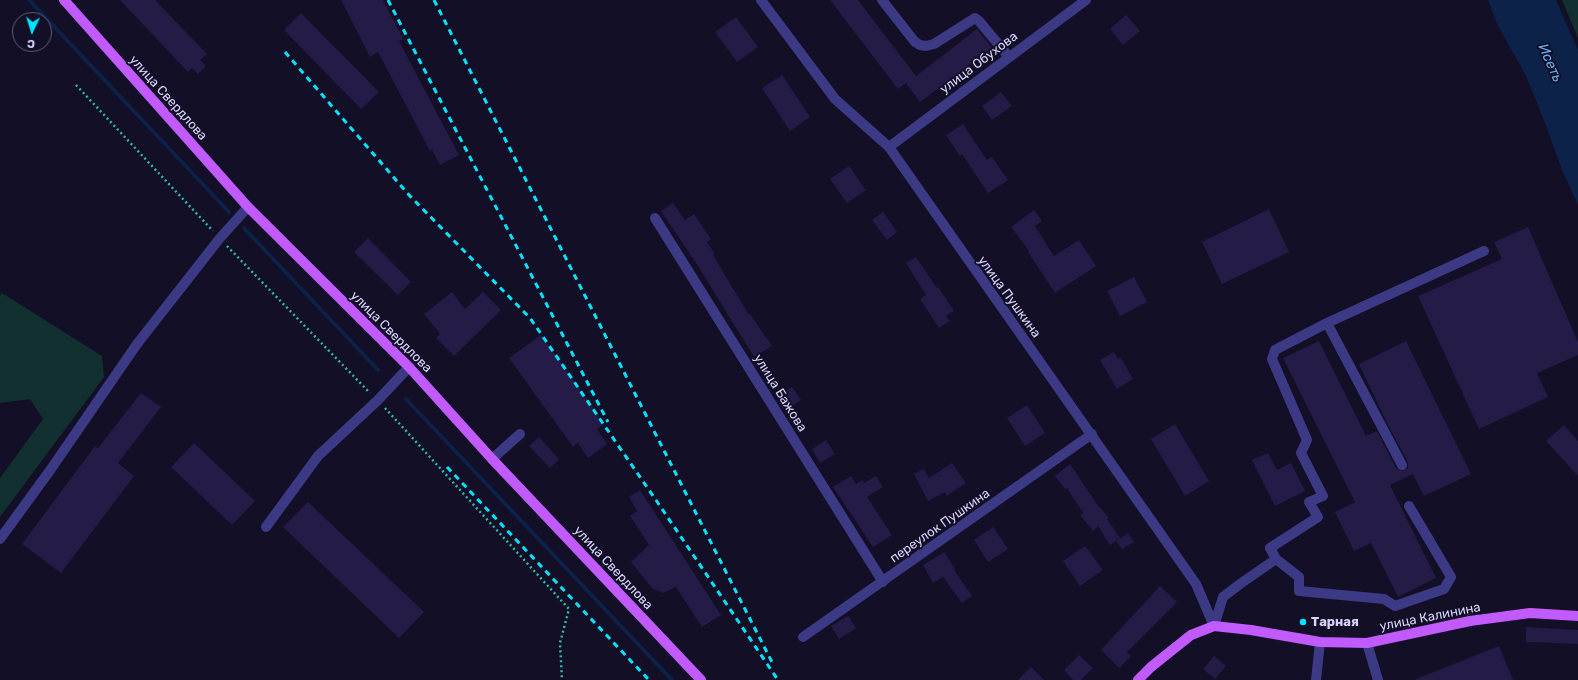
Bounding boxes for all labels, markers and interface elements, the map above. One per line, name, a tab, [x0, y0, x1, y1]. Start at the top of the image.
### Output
north arrow	[12, 12, 52, 52]
street label: улица Обухова	[937, 29, 1021, 97]
text: С	[27, 37, 36, 50]
water label: Исеть	[1534, 41, 1566, 85]
street label: улица Свердлова	[126, 52, 210, 144]
street label: улица Пушкина	[974, 253, 1044, 341]
street label: улица Свердлова	[347, 288, 435, 376]
street label: улица Бажова	[750, 351, 810, 435]
street label: переулок Пушкина	[887, 486, 993, 566]
street label: улица Свердлова	[570, 523, 656, 613]
street label: улица Калинина	[1378, 600, 1482, 634]
place label: Тарная	[1311, 614, 1359, 630]
marker: Тарная	[1298, 617, 1308, 627]

